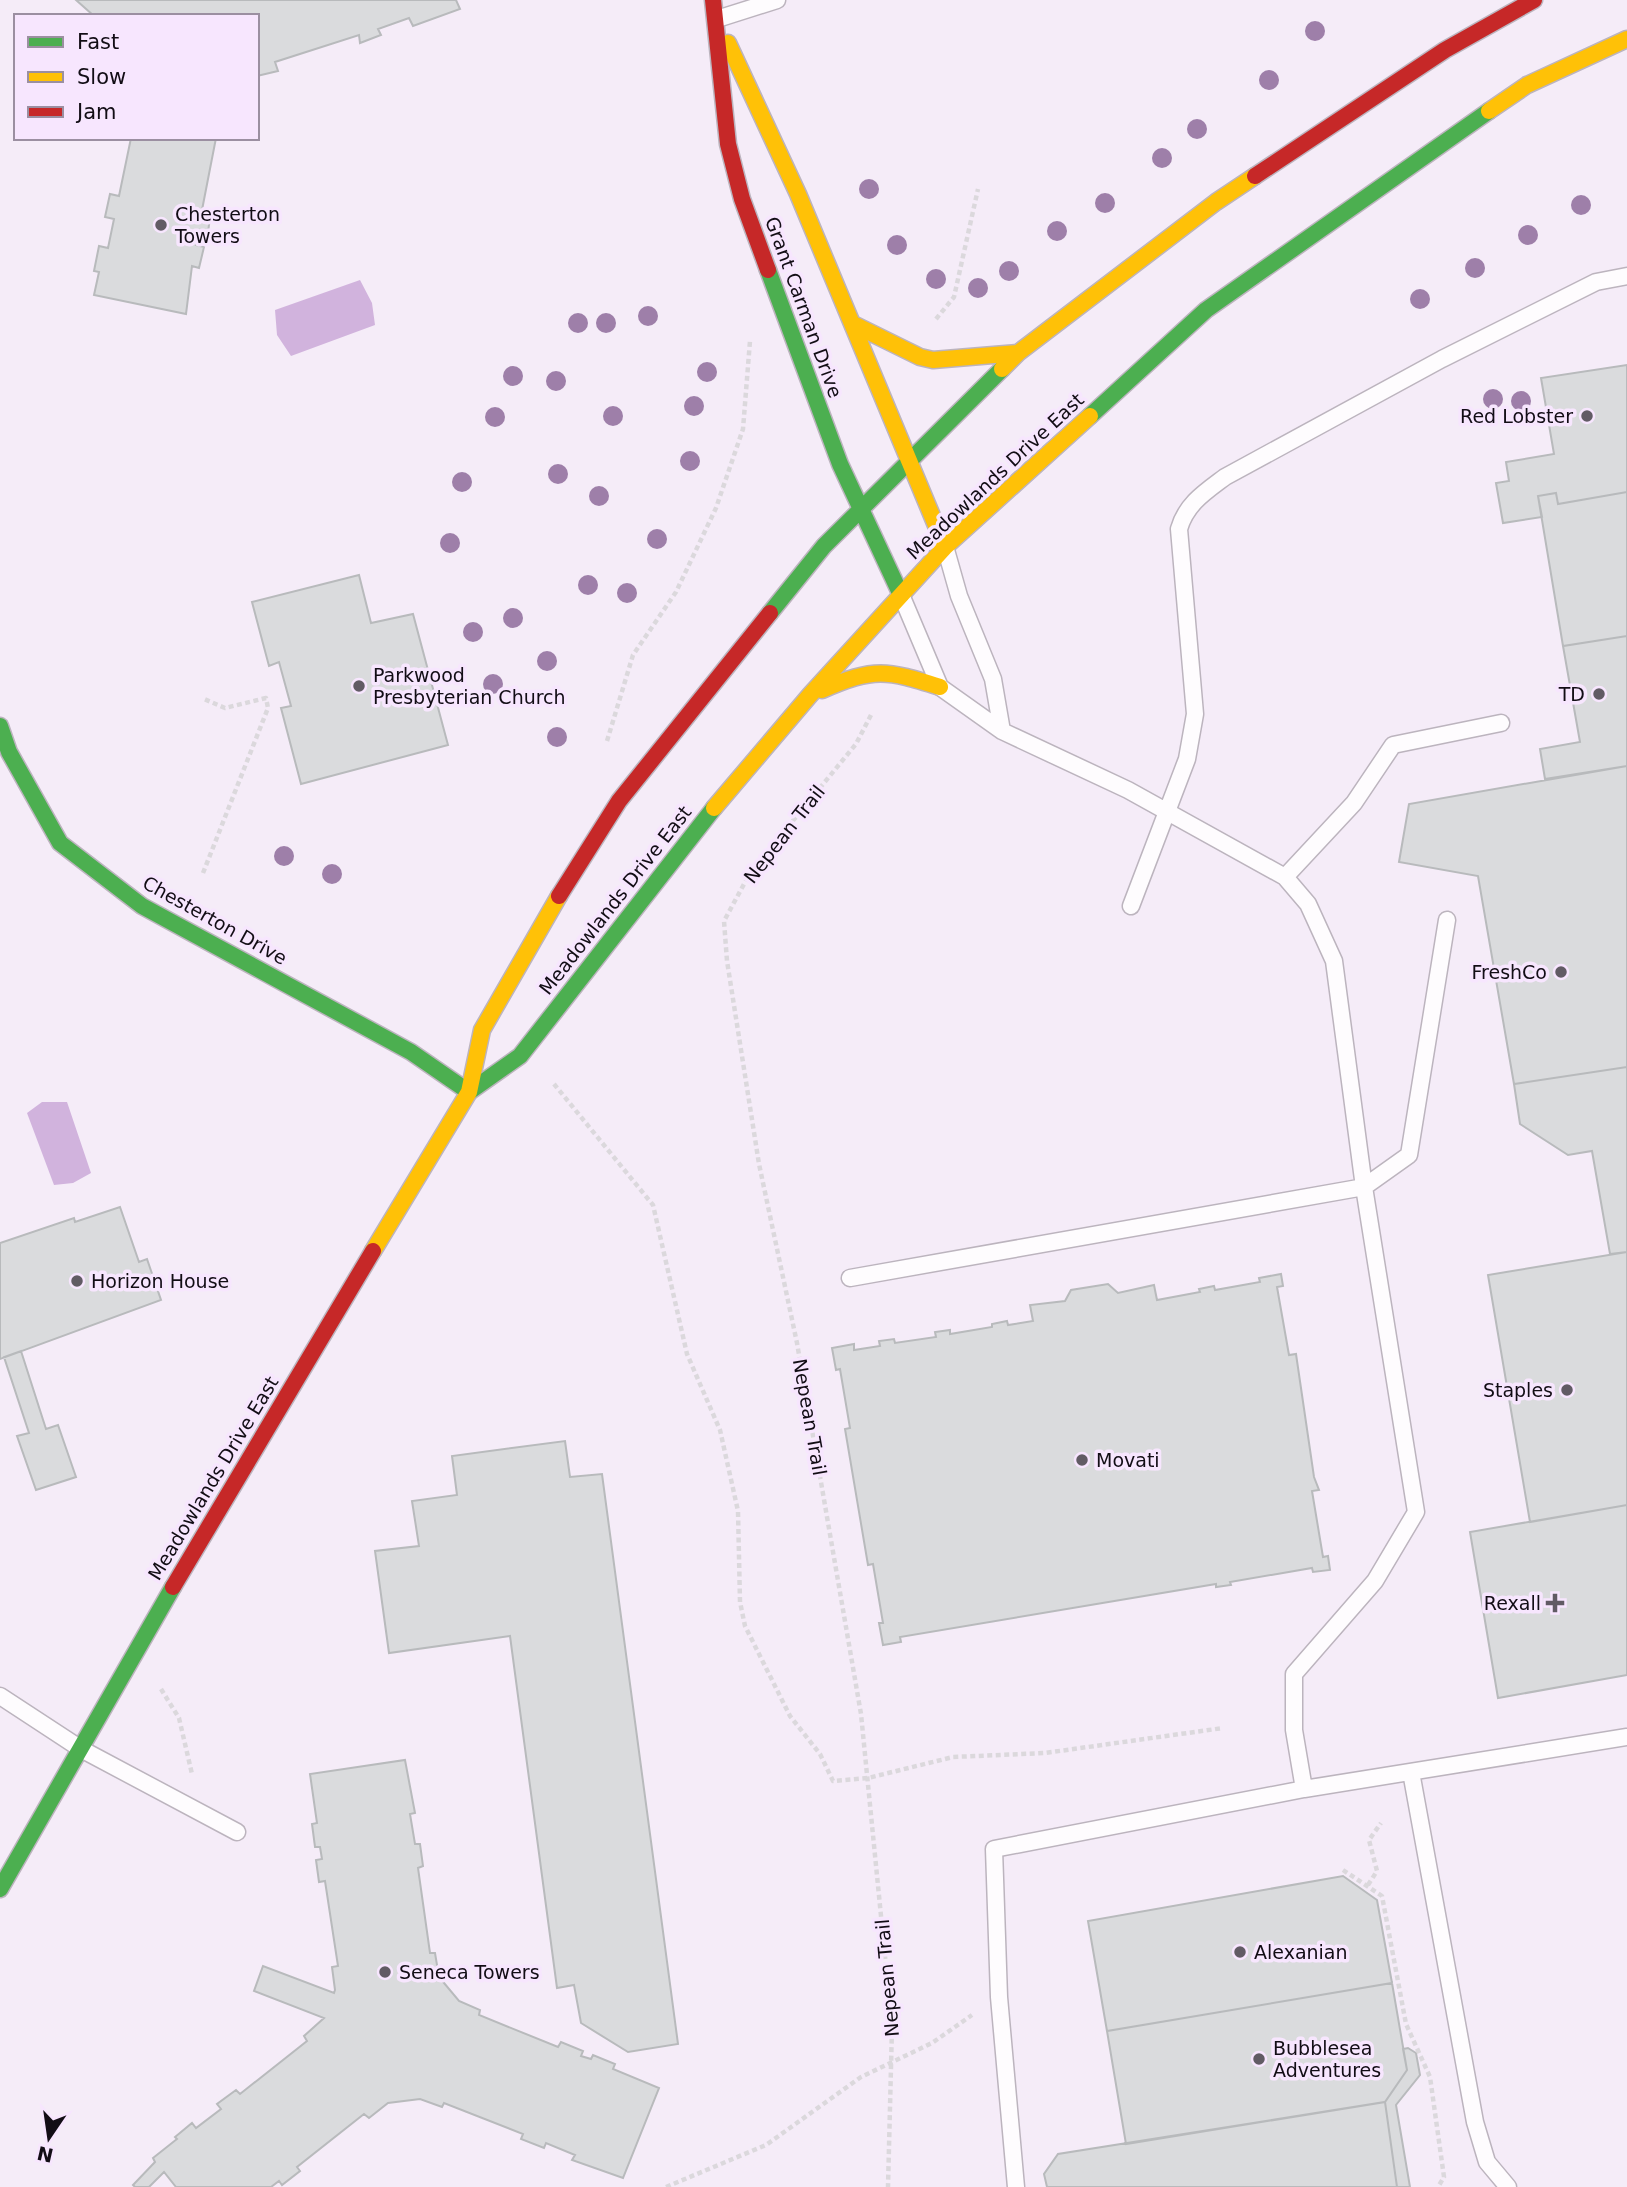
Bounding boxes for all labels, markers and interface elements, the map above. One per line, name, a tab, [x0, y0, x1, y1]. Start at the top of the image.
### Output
legend	[14, 14, 259, 140]
text: Fast	[77, 30, 119, 54]
text: Slow	[77, 65, 126, 89]
text: Jam	[75, 100, 117, 124]
place label: Chesterton Towers	[174, 203, 280, 247]
street label: Grant Carman Drive	[761, 214, 847, 400]
marker: Chesterton Towers	[153, 217, 169, 233]
street label: Meadowlands Drive East	[902, 388, 1088, 564]
place label: Red Lobster	[1460, 405, 1573, 427]
marker: Red Lobster	[1579, 408, 1595, 424]
place label: Parkwood Presbyterian Church	[373, 664, 566, 708]
marker: Parkwood Presbyterian Church	[351, 678, 367, 694]
place label: TD	[1558, 683, 1585, 705]
marker: TD	[1591, 686, 1607, 702]
street label: Nepean Trail	[739, 781, 829, 887]
street label: Meadowlands Drive East	[534, 801, 696, 999]
street label: Chesterton Drive	[139, 871, 291, 969]
place label: FreshCo	[1472, 961, 1547, 983]
marker: FreshCo	[1553, 964, 1569, 980]
place label: Horizon House	[91, 1270, 229, 1292]
marker: Horizon House	[69, 1273, 85, 1289]
street label: Nepean Trail	[789, 1357, 831, 1477]
street label: Meadowlands Drive East	[143, 1372, 283, 1584]
place label: Staples	[1483, 1379, 1553, 1401]
marker: Staples	[1559, 1382, 1575, 1398]
place label: Movati	[1096, 1449, 1160, 1471]
marker: Movati	[1074, 1452, 1090, 1468]
place label: Rexall	[1484, 1592, 1541, 1614]
marker: Rexall	[1547, 1595, 1563, 1611]
street label: Nepean Trail	[871, 1918, 903, 2038]
place label: Alexanian	[1254, 1941, 1348, 1963]
marker: Alexanian	[1232, 1944, 1248, 1960]
place label: Seneca Towers	[399, 1961, 540, 1983]
marker: Seneca Towers	[377, 1964, 393, 1980]
place label: Bubblesea Adventures	[1273, 2037, 1381, 2081]
marker: Bubblesea Adventures	[1251, 2051, 1267, 2067]
north arrow	[14, 2103, 84, 2173]
text: N	[35, 2142, 55, 2167]

